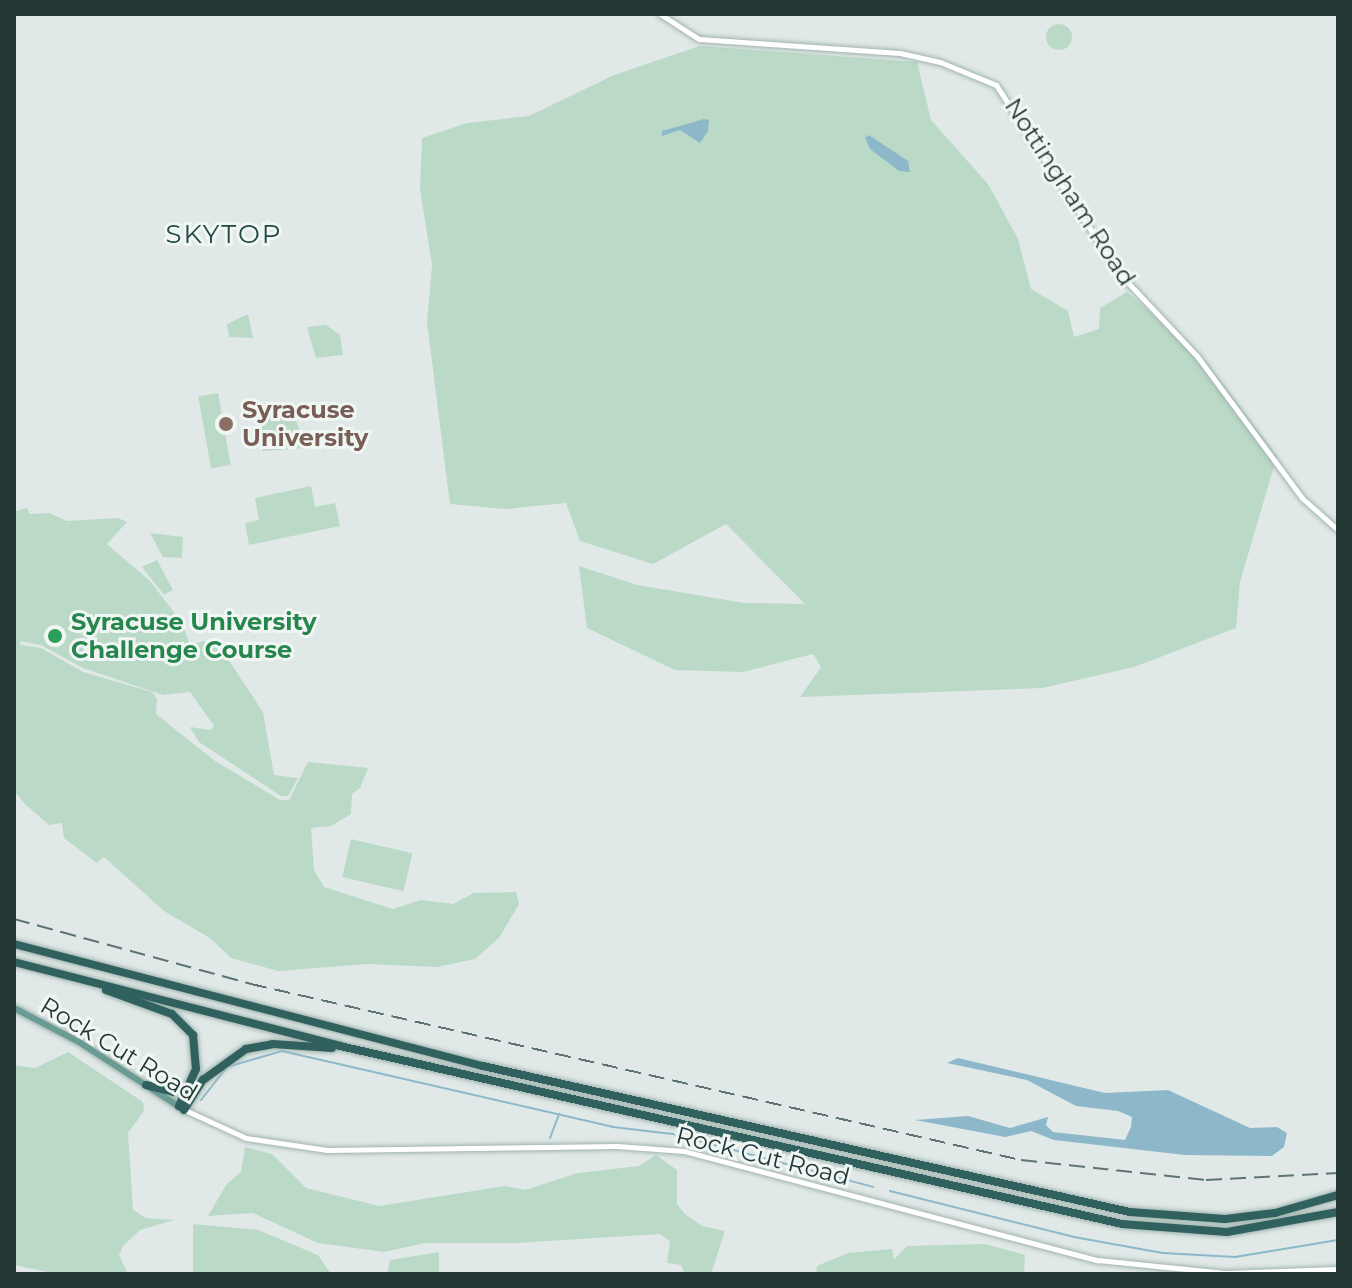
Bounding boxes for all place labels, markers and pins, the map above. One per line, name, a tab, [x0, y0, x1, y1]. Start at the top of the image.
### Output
place label: Syracuse University	[242, 396, 368, 452]
marker: Syracuse University	[217, 415, 235, 433]
place label: Syracuse University Challenge Course	[71, 608, 317, 664]
marker: Syracuse University Challenge Course	[46, 627, 64, 645]

